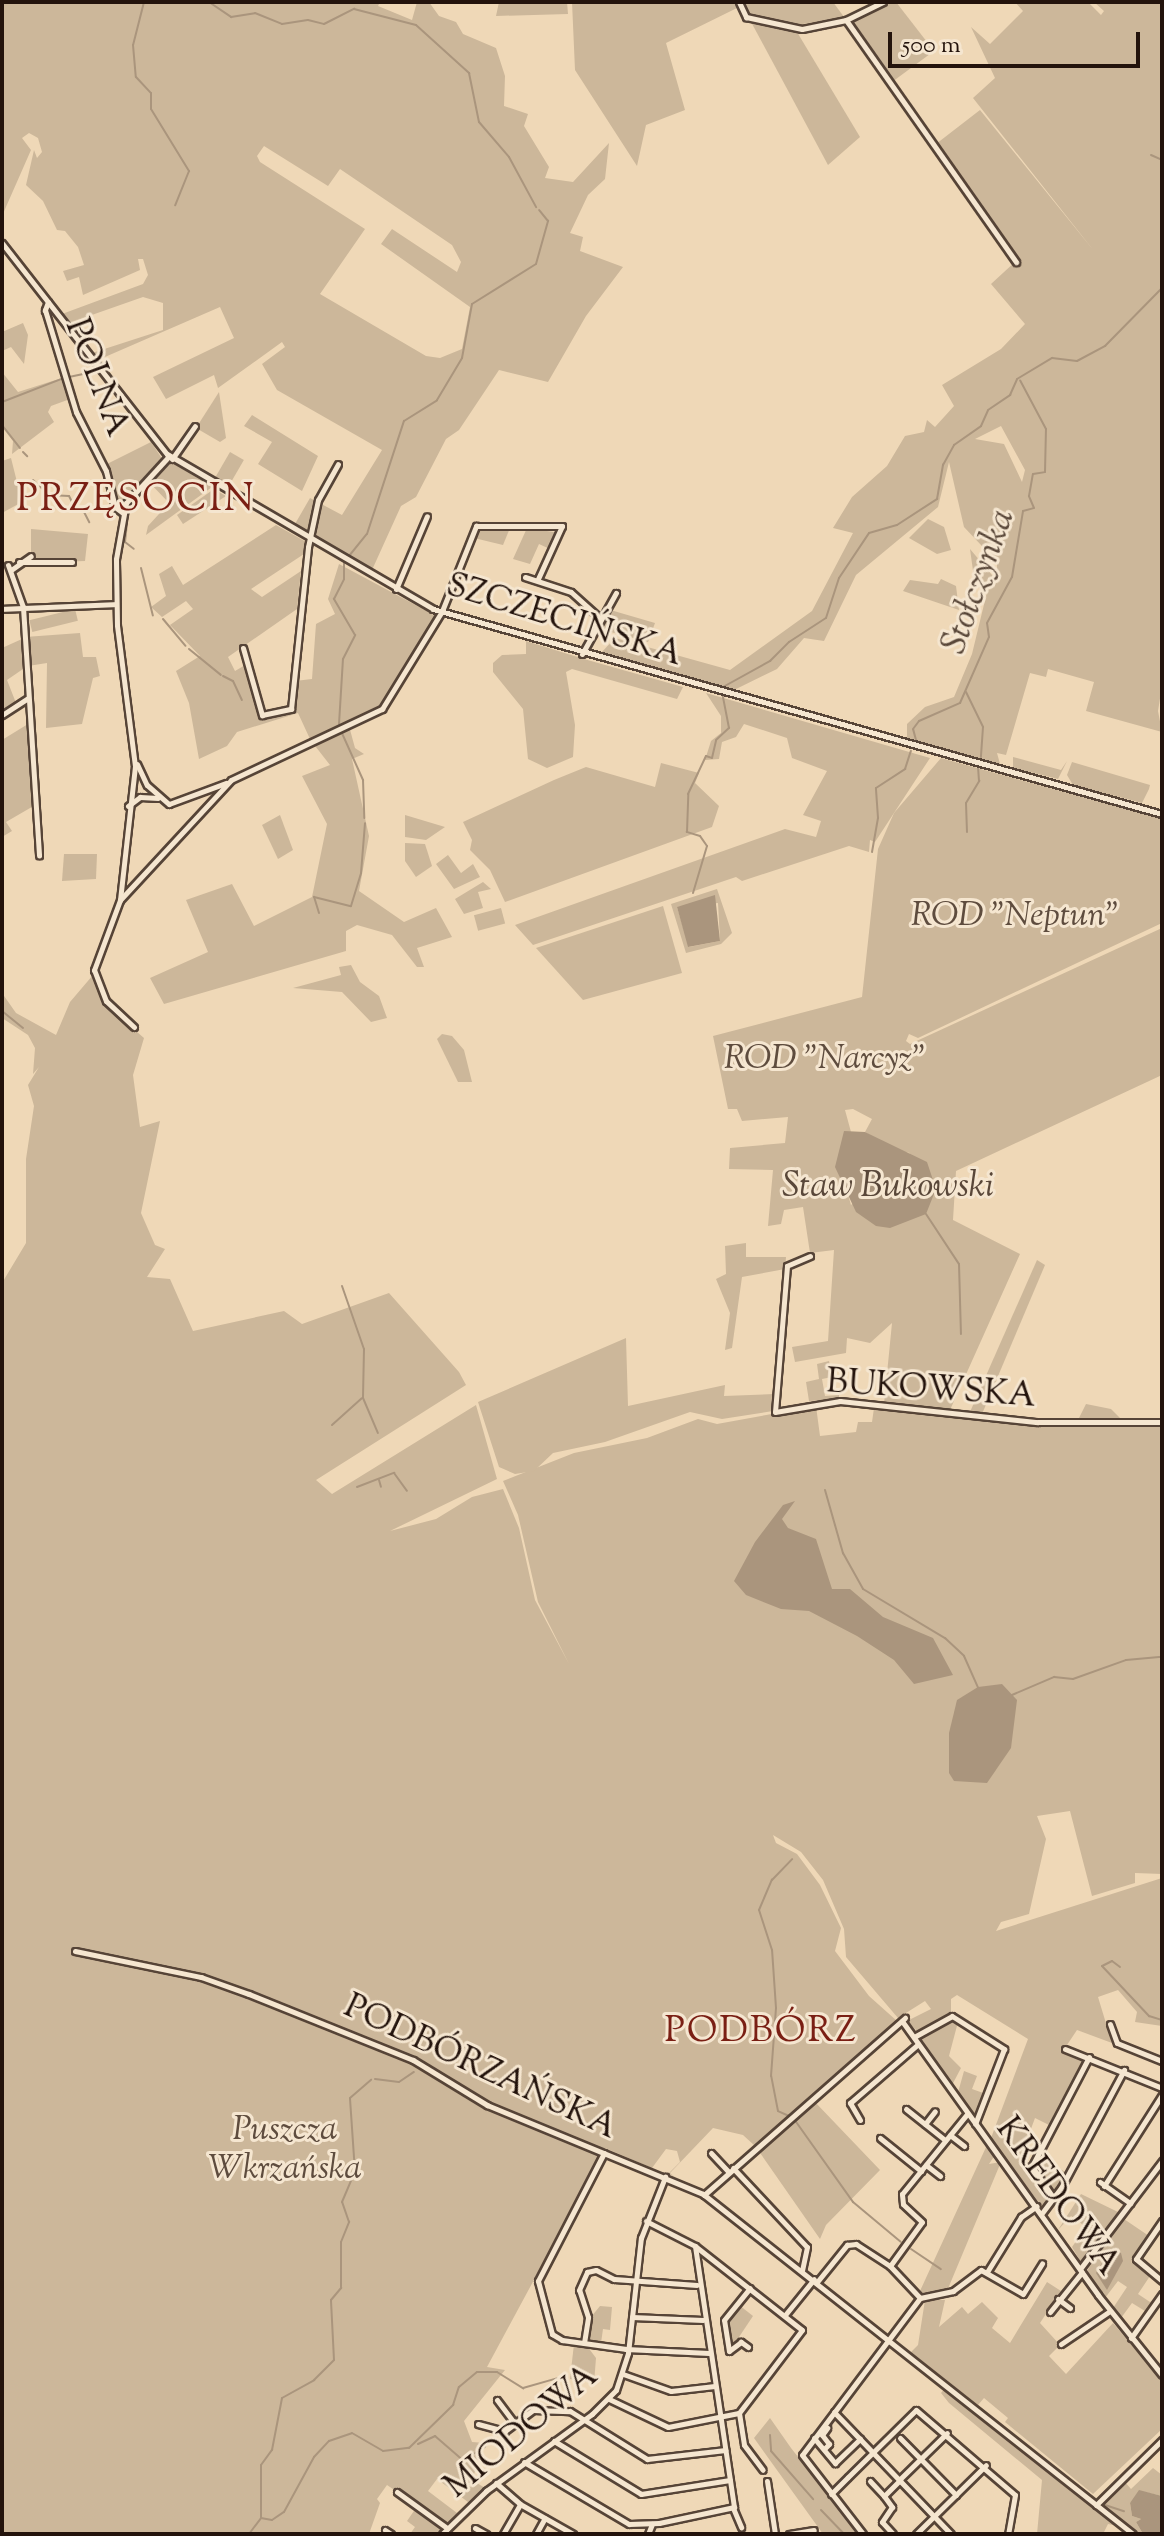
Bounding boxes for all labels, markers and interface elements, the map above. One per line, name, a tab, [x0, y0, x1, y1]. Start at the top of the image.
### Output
scale bar	[892, 16, 1144, 66]
text: 500 m	[902, 29, 961, 63]
street label: POLNA	[55, 313, 137, 443]
district label: PRZĘSOCIN	[16, 479, 256, 525]
water label: Stołczynka	[934, 504, 1026, 660]
street label: SZCZECIŃSKA	[441, 566, 687, 676]
park label: ROD "Neptun"	[911, 897, 1119, 937]
park label: ROD "Narcyz"	[724, 1040, 926, 1080]
water label: Staw Bukowski	[782, 1166, 994, 1210]
street label: BUKOWSKA	[825, 1362, 1037, 1418]
street label: PODBÓRZAŃSKA	[337, 1987, 623, 2149]
district label: PODBÓRZ	[664, 2011, 858, 2055]
park label: Puszcza Wkrzańska	[208, 2110, 362, 2190]
street label: KREDOWA	[986, 2110, 1128, 2284]
street label: MIODOWA	[437, 2356, 607, 2508]

